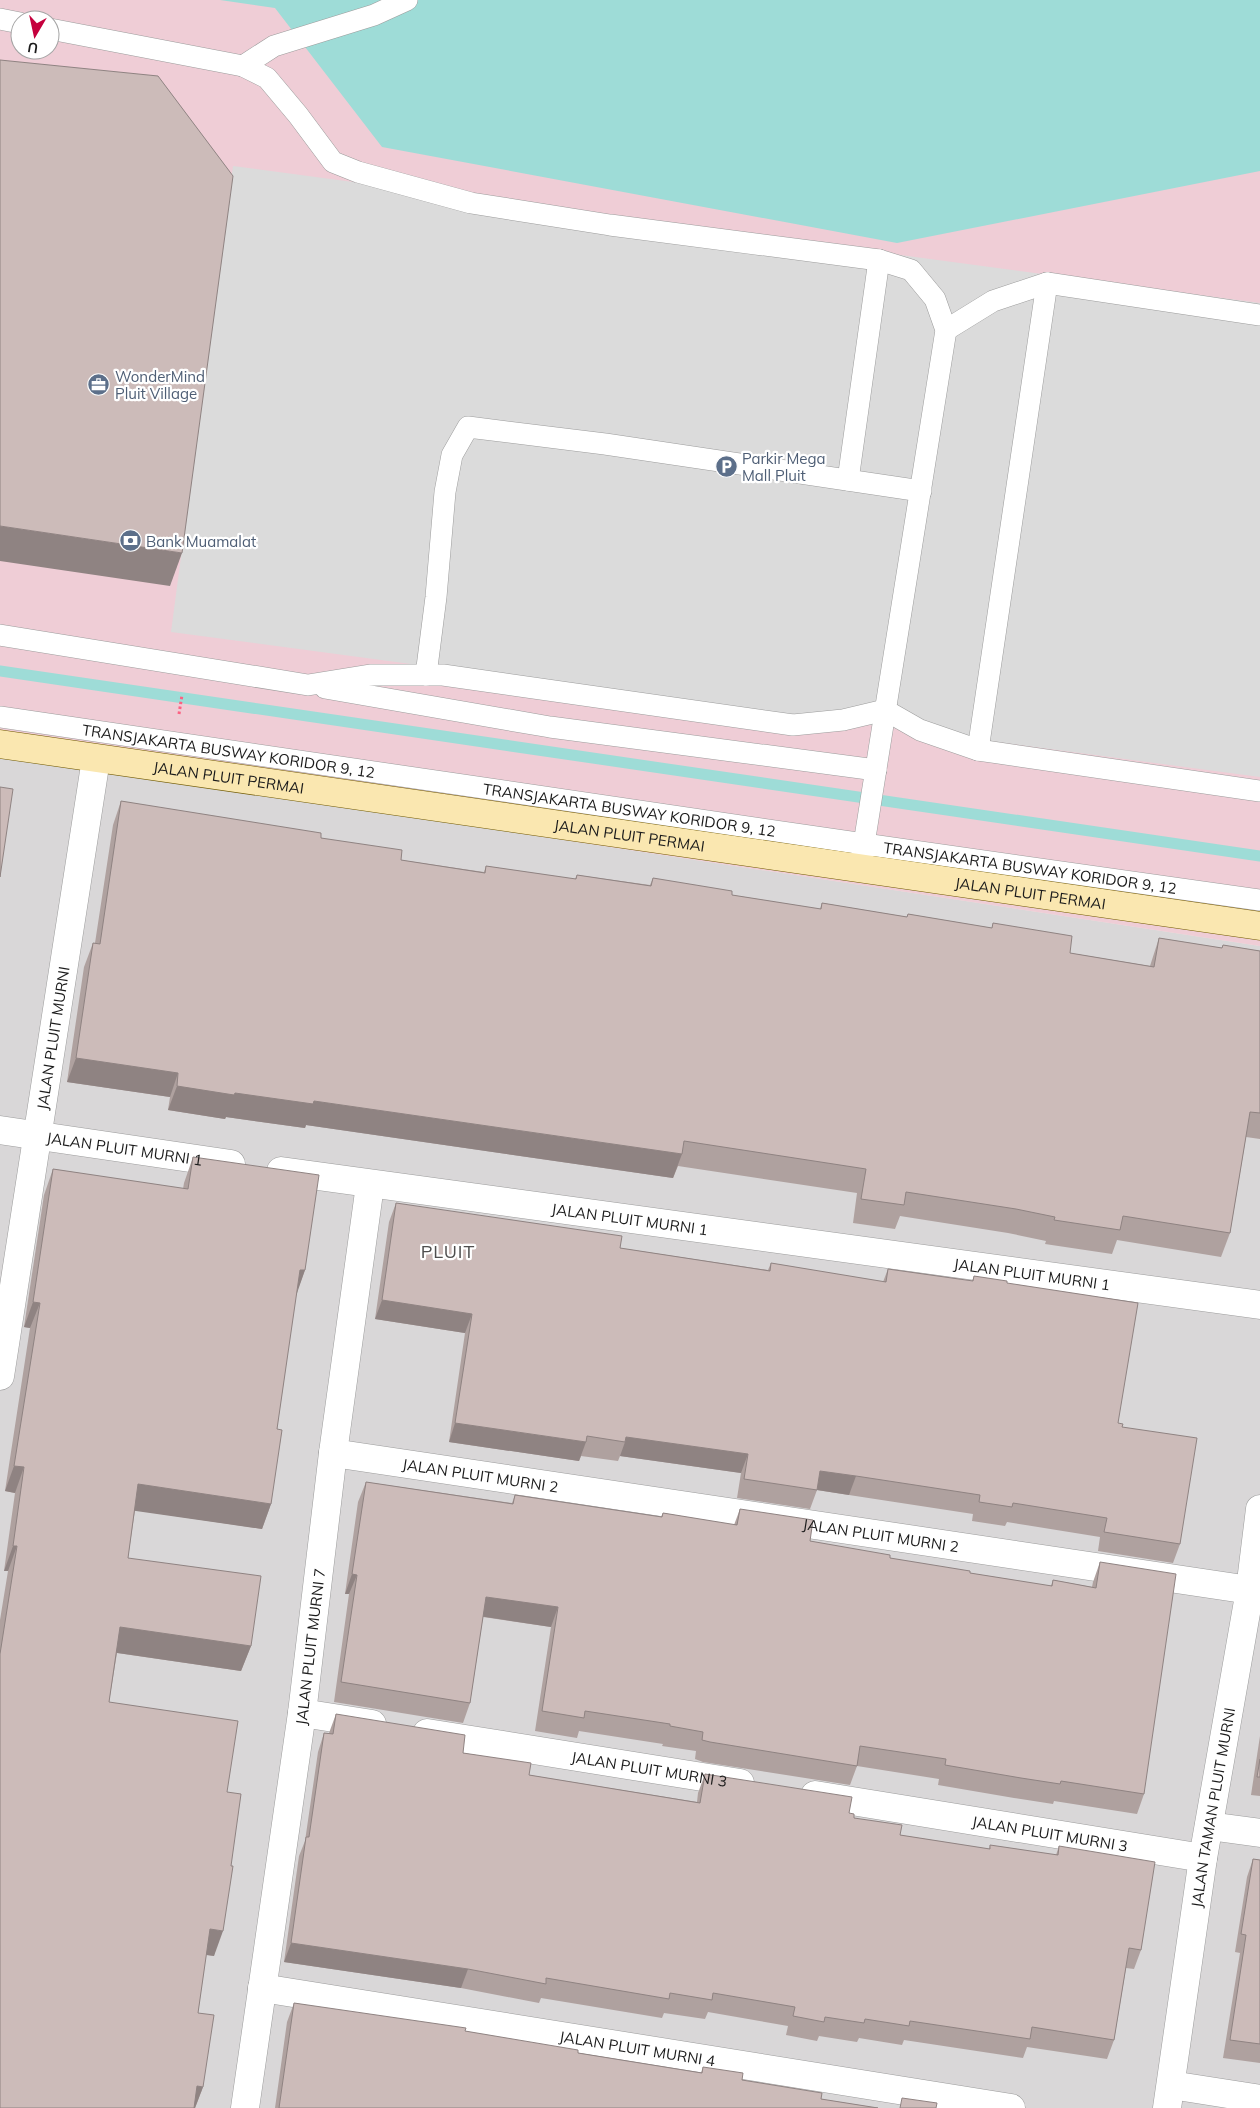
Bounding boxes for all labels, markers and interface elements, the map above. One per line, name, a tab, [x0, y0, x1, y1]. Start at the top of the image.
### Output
north arrow	[10, 10, 60, 60]
text: U	[26, 38, 39, 58]
place label: WonderMind Pluit Village	[115, 367, 205, 403]
office icon: WonderMind Pluit Village	[87, 373, 111, 397]
place label: Parkir Mega Mall Pluit	[742, 449, 826, 485]
parking icon: Parkir Mega Mall Pluit	[714, 455, 738, 479]
bank icon: Bank Muamalat	[118, 529, 142, 553]
place label: Bank Muamalat	[146, 532, 256, 551]
street label: TRANSJAKARTA BUSWAY KORIDOR 9, 12	[81, 720, 376, 781]
street label: JALAN PLUIT PERMAI	[152, 757, 305, 797]
street label: TRANSJAKARTA BUSWAY KORIDOR 9, 12	[482, 779, 777, 840]
street label: JALAN PLUIT PERMAI	[553, 815, 706, 855]
street label: TRANSJAKARTA BUSWAY KORIDOR 9, 12	[882, 837, 1178, 898]
street label: JALAN PLUIT PERMAI	[954, 873, 1107, 913]
street label: JALAN PLUIT MURNI	[32, 965, 73, 1111]
street label: JALAN PLUIT MURNI 1	[45, 1127, 204, 1169]
street label: JALAN PLUIT MURNI 1	[550, 1199, 709, 1239]
district label: PLUIT	[421, 1240, 475, 1263]
street label: JALAN PLUIT MURNI 1	[953, 1254, 1111, 1294]
street label: JALAN PLUIT MURNI 2	[401, 1454, 560, 1496]
street label: JALAN PLUIT MURNI 2	[802, 1514, 960, 1556]
street label: JALAN PLUIT MURNI 7	[291, 1567, 329, 1726]
street label: JALAN TAMAN PLUIT MURNI	[1186, 1706, 1239, 1909]
street label: JALAN PLUIT MURNI 3	[570, 1747, 729, 1790]
street label: JALAN PLUIT MURNI 3	[971, 1811, 1129, 1855]
street label: JALAN PLUIT MURNI 4	[558, 2026, 717, 2070]

